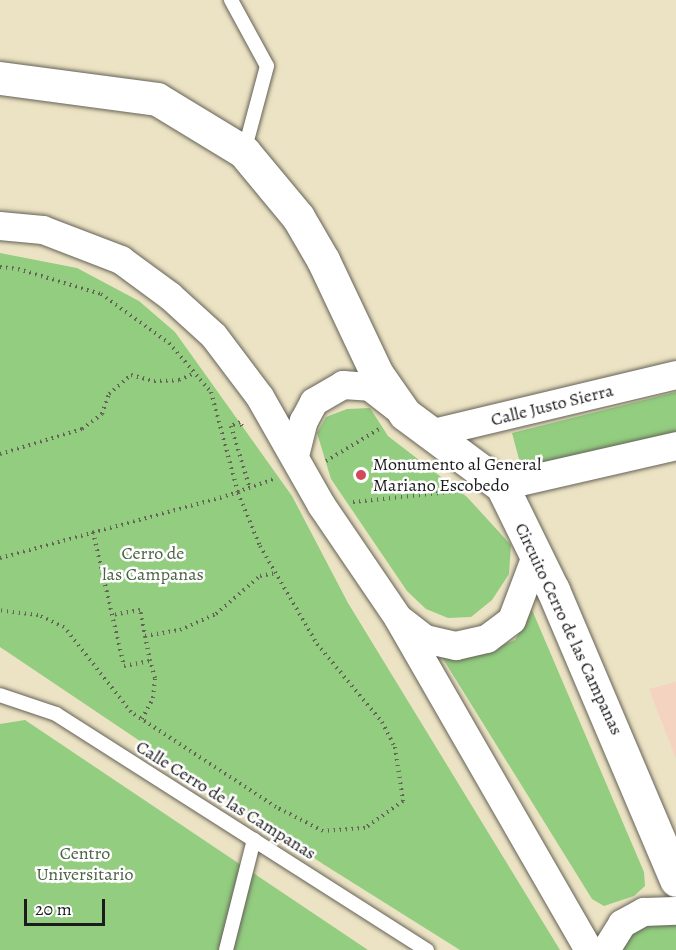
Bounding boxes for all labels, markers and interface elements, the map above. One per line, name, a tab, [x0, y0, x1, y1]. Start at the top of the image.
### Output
street label: Calle Justo Sierra	[489, 379, 615, 431]
place label: Monumento al General Mariano Escobedo	[373, 454, 541, 496]
marker: Monumento al General Mariano Escobedo	[354, 468, 368, 482]
street label: Circuito Cerro de las Campanas	[510, 519, 628, 739]
park label: Cerro de las Campanas	[102, 543, 204, 586]
street label: Calle Cerro de las Campanas	[132, 736, 320, 864]
park label: Centro Universitario	[36, 843, 134, 886]
scale bar	[27, 887, 108, 925]
text: 20 m	[35, 897, 72, 921]

